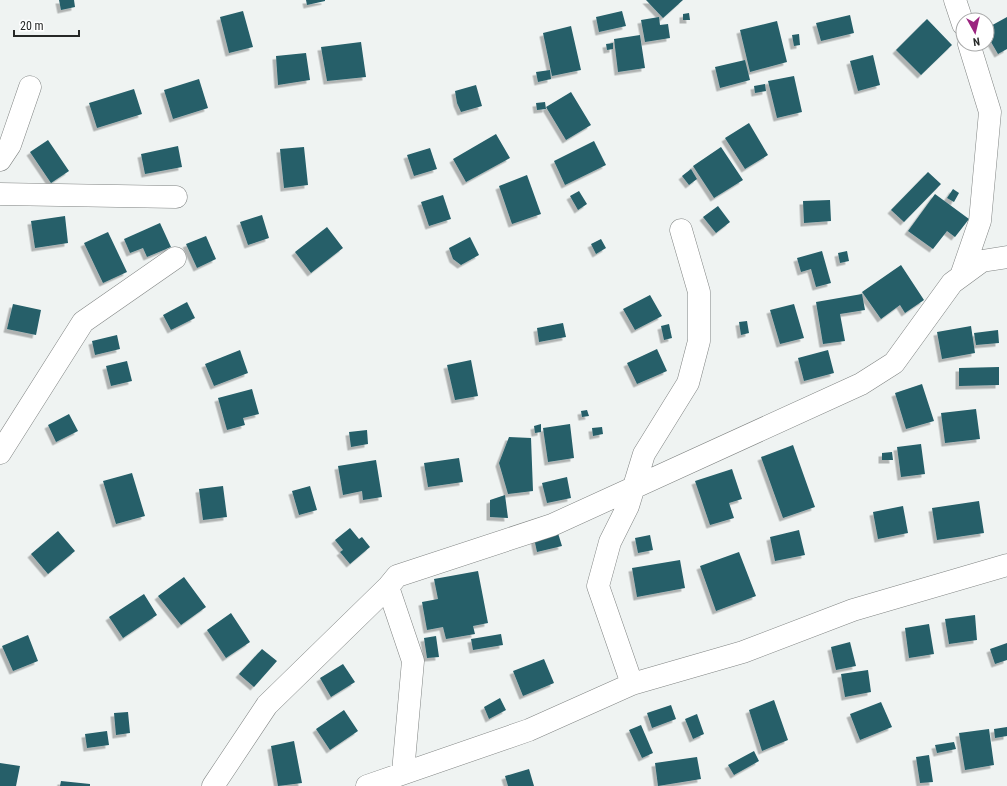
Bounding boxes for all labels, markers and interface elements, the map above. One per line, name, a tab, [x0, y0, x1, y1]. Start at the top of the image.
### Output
scale bar	[14, 12, 79, 38]
north arrow	[955, 12, 995, 52]
text: 20 m	[20, 19, 44, 33]
text: N	[972, 35, 981, 48]

